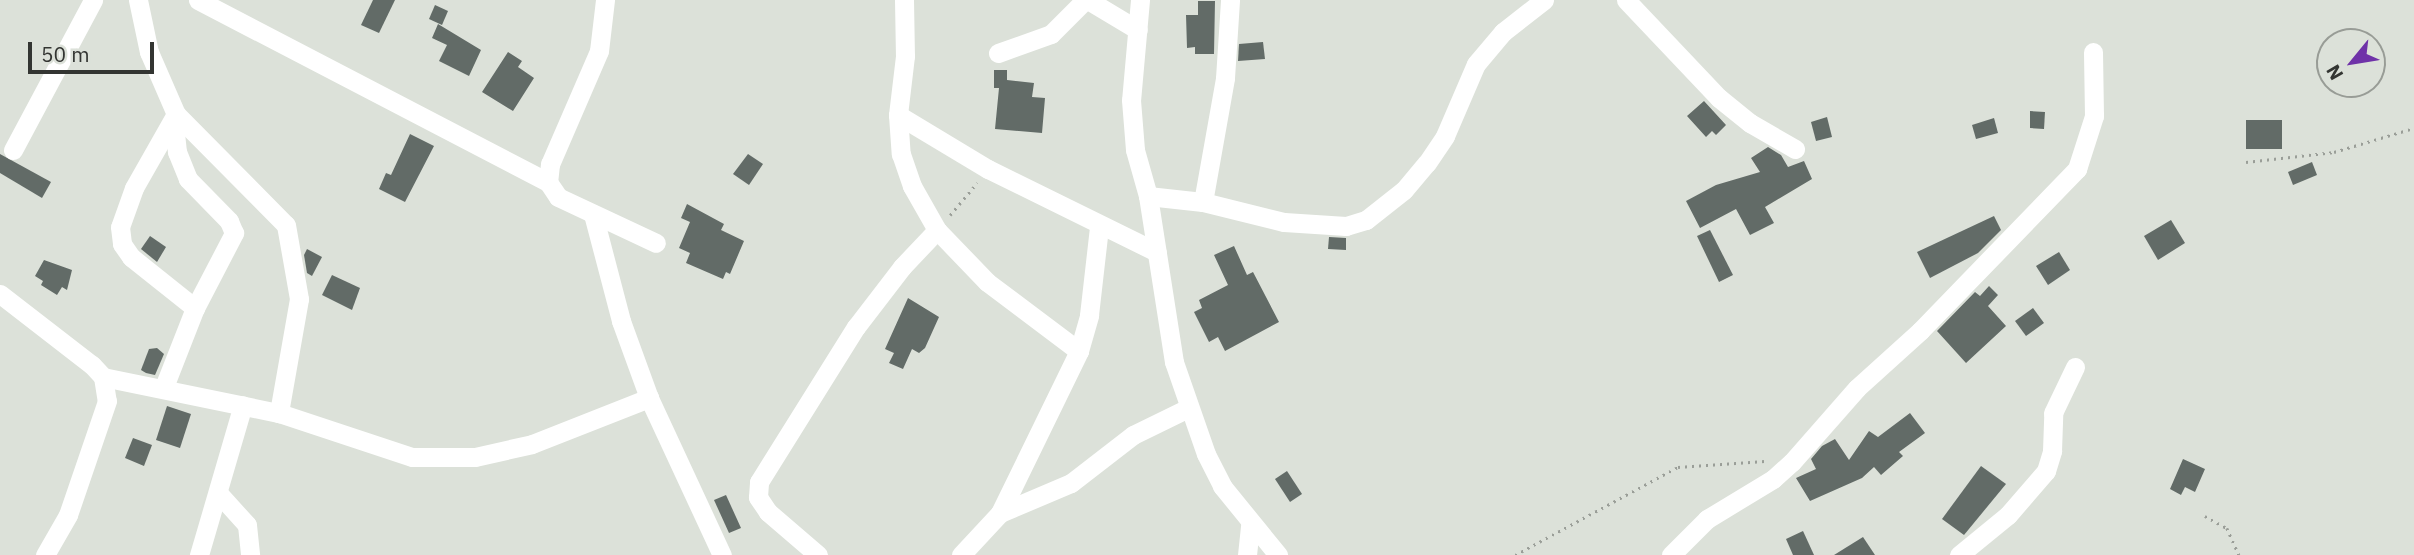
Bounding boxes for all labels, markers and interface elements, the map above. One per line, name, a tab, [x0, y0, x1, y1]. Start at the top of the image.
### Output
scale bar	[32, 28, 158, 72]
north arrow	[2316, 28, 2386, 98]
text: 50 m	[41, 40, 90, 68]
text: N	[2321, 61, 2348, 84]

